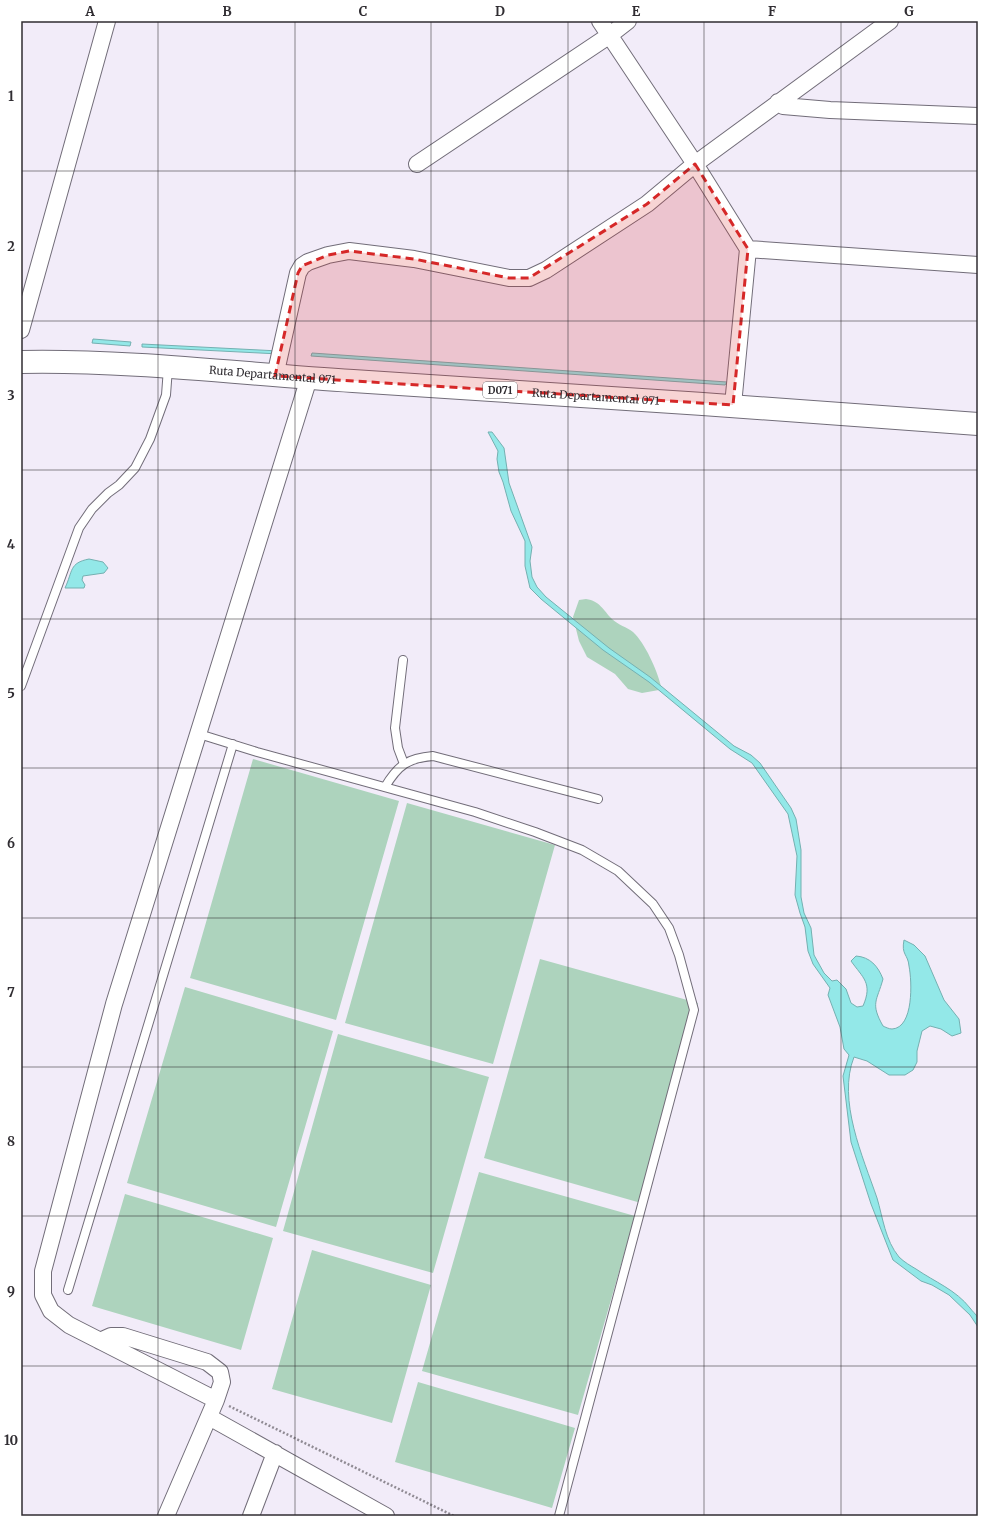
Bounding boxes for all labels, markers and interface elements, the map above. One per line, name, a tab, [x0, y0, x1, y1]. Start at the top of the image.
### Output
text: A	[84, 3, 95, 20]
text: B	[222, 3, 232, 20]
text: C	[359, 3, 368, 20]
text: D	[495, 3, 505, 20]
text: E	[632, 3, 641, 20]
text: F	[768, 3, 776, 20]
text: G	[904, 3, 914, 20]
text: 1	[8, 88, 14, 105]
text: 2	[7, 238, 15, 255]
street label: Ruta Departamental 071	[208, 363, 337, 387]
road number: D071	[483, 382, 517, 398]
street label: Ruta Departamental 071	[532, 385, 660, 408]
text: 3	[7, 387, 15, 404]
text: 4	[7, 536, 16, 553]
text: 5	[7, 685, 15, 702]
text: 6	[7, 835, 15, 852]
text: 7	[7, 984, 15, 1001]
text: 8	[7, 1133, 15, 1150]
text: 9	[7, 1283, 15, 1300]
text: 10	[4, 1432, 18, 1449]

